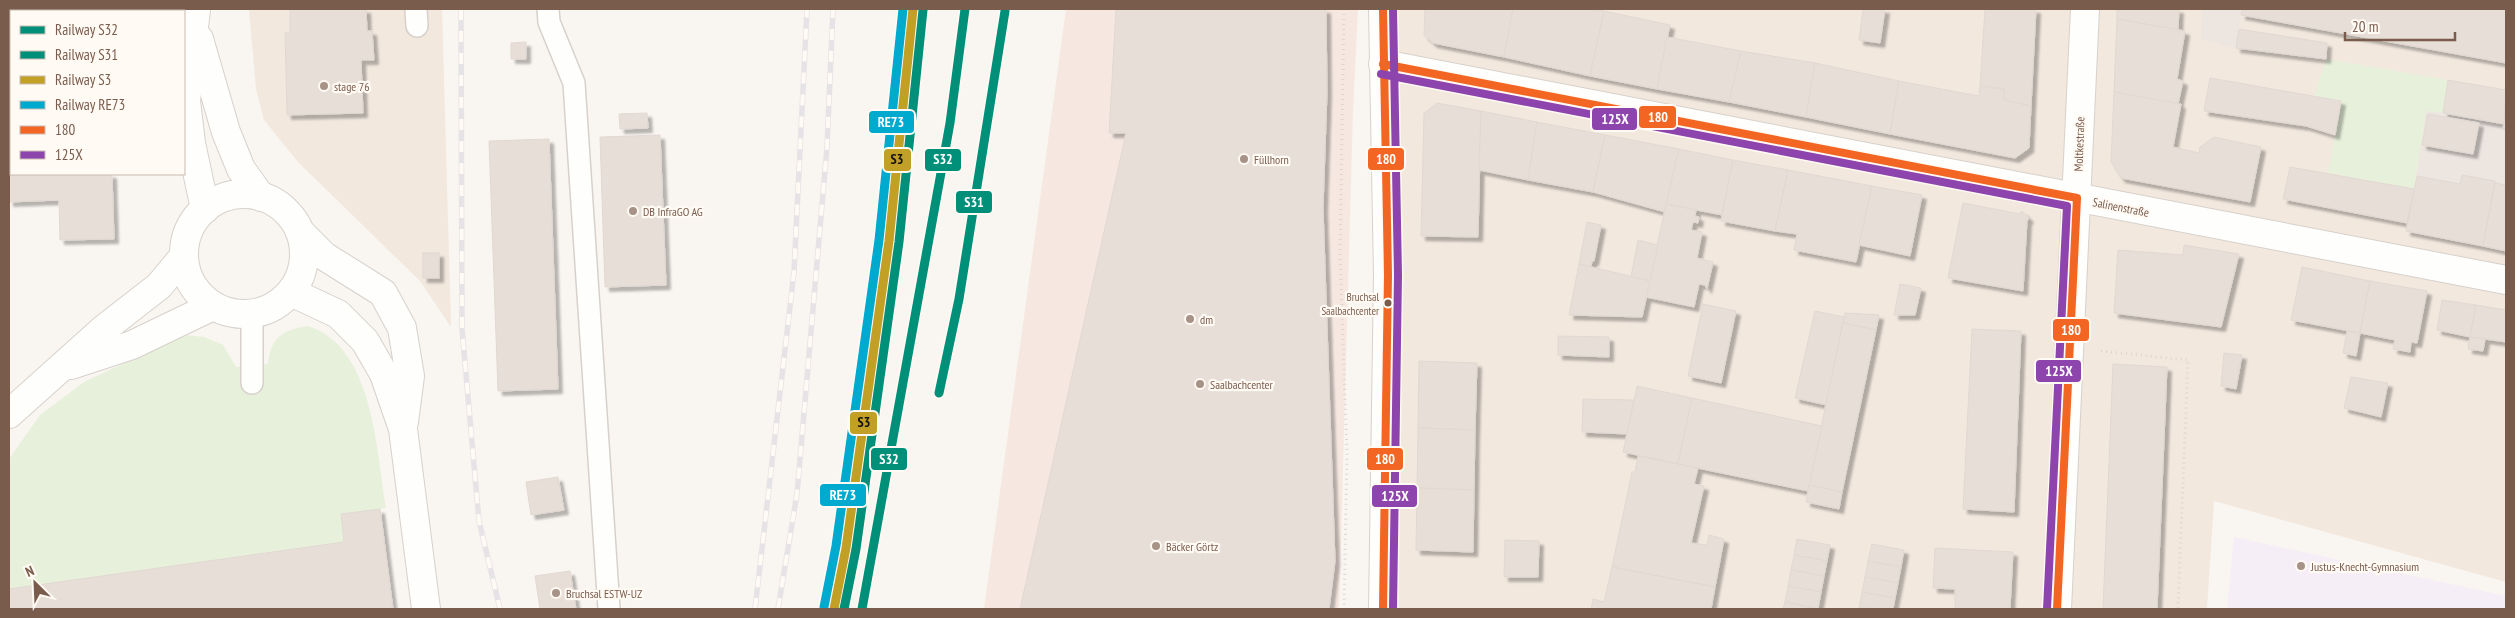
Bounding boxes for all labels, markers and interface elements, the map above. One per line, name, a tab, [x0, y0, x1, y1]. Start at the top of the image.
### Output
legend	[10, 10, 185, 175]
scale bar	[2345, 10, 2455, 42]
text: 20 m	[2352, 17, 2378, 36]
text: Railway S32	[55, 20, 118, 39]
text: Railway S31	[55, 45, 118, 64]
text: Railway S3	[55, 70, 111, 89]
place label: stage 76	[334, 79, 370, 94]
marker: stage 76	[318, 80, 330, 92]
text: Railway RE73	[55, 95, 125, 114]
line badge: 180	[1638, 105, 1677, 129]
line badge: 125X	[1591, 107, 1638, 131]
text: 180	[1648, 108, 1668, 126]
line badge: RE73	[868, 110, 915, 134]
text: 125X	[1601, 110, 1629, 128]
text: RE73	[878, 113, 904, 131]
street label: Moltkestraße	[2071, 116, 2087, 172]
text: 180	[55, 120, 76, 139]
text: 125X	[55, 145, 83, 164]
line badge: 180	[1367, 147, 1405, 171]
line badge: S3	[883, 148, 912, 172]
line badge: S32	[924, 148, 962, 172]
text: S3	[891, 150, 903, 168]
text: S32	[933, 150, 953, 168]
text: 180	[1376, 150, 1396, 168]
place label: Füllhorn	[1254, 152, 1289, 167]
marker: Füllhorn	[1238, 153, 1250, 165]
line badge: S31	[955, 190, 993, 214]
text: S31	[964, 193, 984, 211]
street label: Salinenstraße	[2092, 194, 2150, 220]
place label: DB InfraGO AG	[643, 204, 703, 219]
marker: DB InfraGO AG	[627, 205, 639, 217]
place label: Bruchsal Saalbachcenter	[1321, 290, 1379, 318]
marker: Bruchsal Saalbachcenter	[1383, 298, 1393, 308]
place label: dm	[1200, 312, 1213, 327]
marker: dm	[1184, 313, 1196, 325]
line badge: 180	[2052, 318, 2090, 342]
text: 180	[2061, 321, 2081, 339]
line badge: 125X	[2035, 359, 2082, 383]
text: 125X	[2045, 362, 2073, 380]
place label: Saalbachcenter	[1210, 377, 1274, 392]
marker: Saalbachcenter	[1194, 378, 1206, 390]
line badge: S3	[849, 411, 878, 435]
text: S3	[858, 413, 870, 431]
line badge: S32	[870, 447, 908, 471]
line badge: 180	[1366, 447, 1404, 471]
text: S32	[879, 450, 899, 468]
text: 180	[1375, 450, 1395, 468]
line badge: RE73	[819, 483, 867, 507]
line badge: 125X	[1371, 484, 1418, 508]
text: RE73	[830, 486, 856, 504]
text: 125X	[1381, 487, 1409, 505]
place label: Bäcker Görtz	[1166, 539, 1218, 554]
marker: Bäcker Görtz	[1150, 540, 1162, 552]
north arrow	[10, 558, 60, 608]
place label: Justus-Knecht-Gymnasium	[2310, 559, 2419, 574]
marker: Justus-Knecht-Gymnasium	[2295, 560, 2307, 572]
text: N	[23, 561, 37, 581]
place label: Bruchsal ESTW-UZ	[566, 586, 642, 601]
marker: Bruchsal ESTW-UZ	[550, 587, 562, 599]

